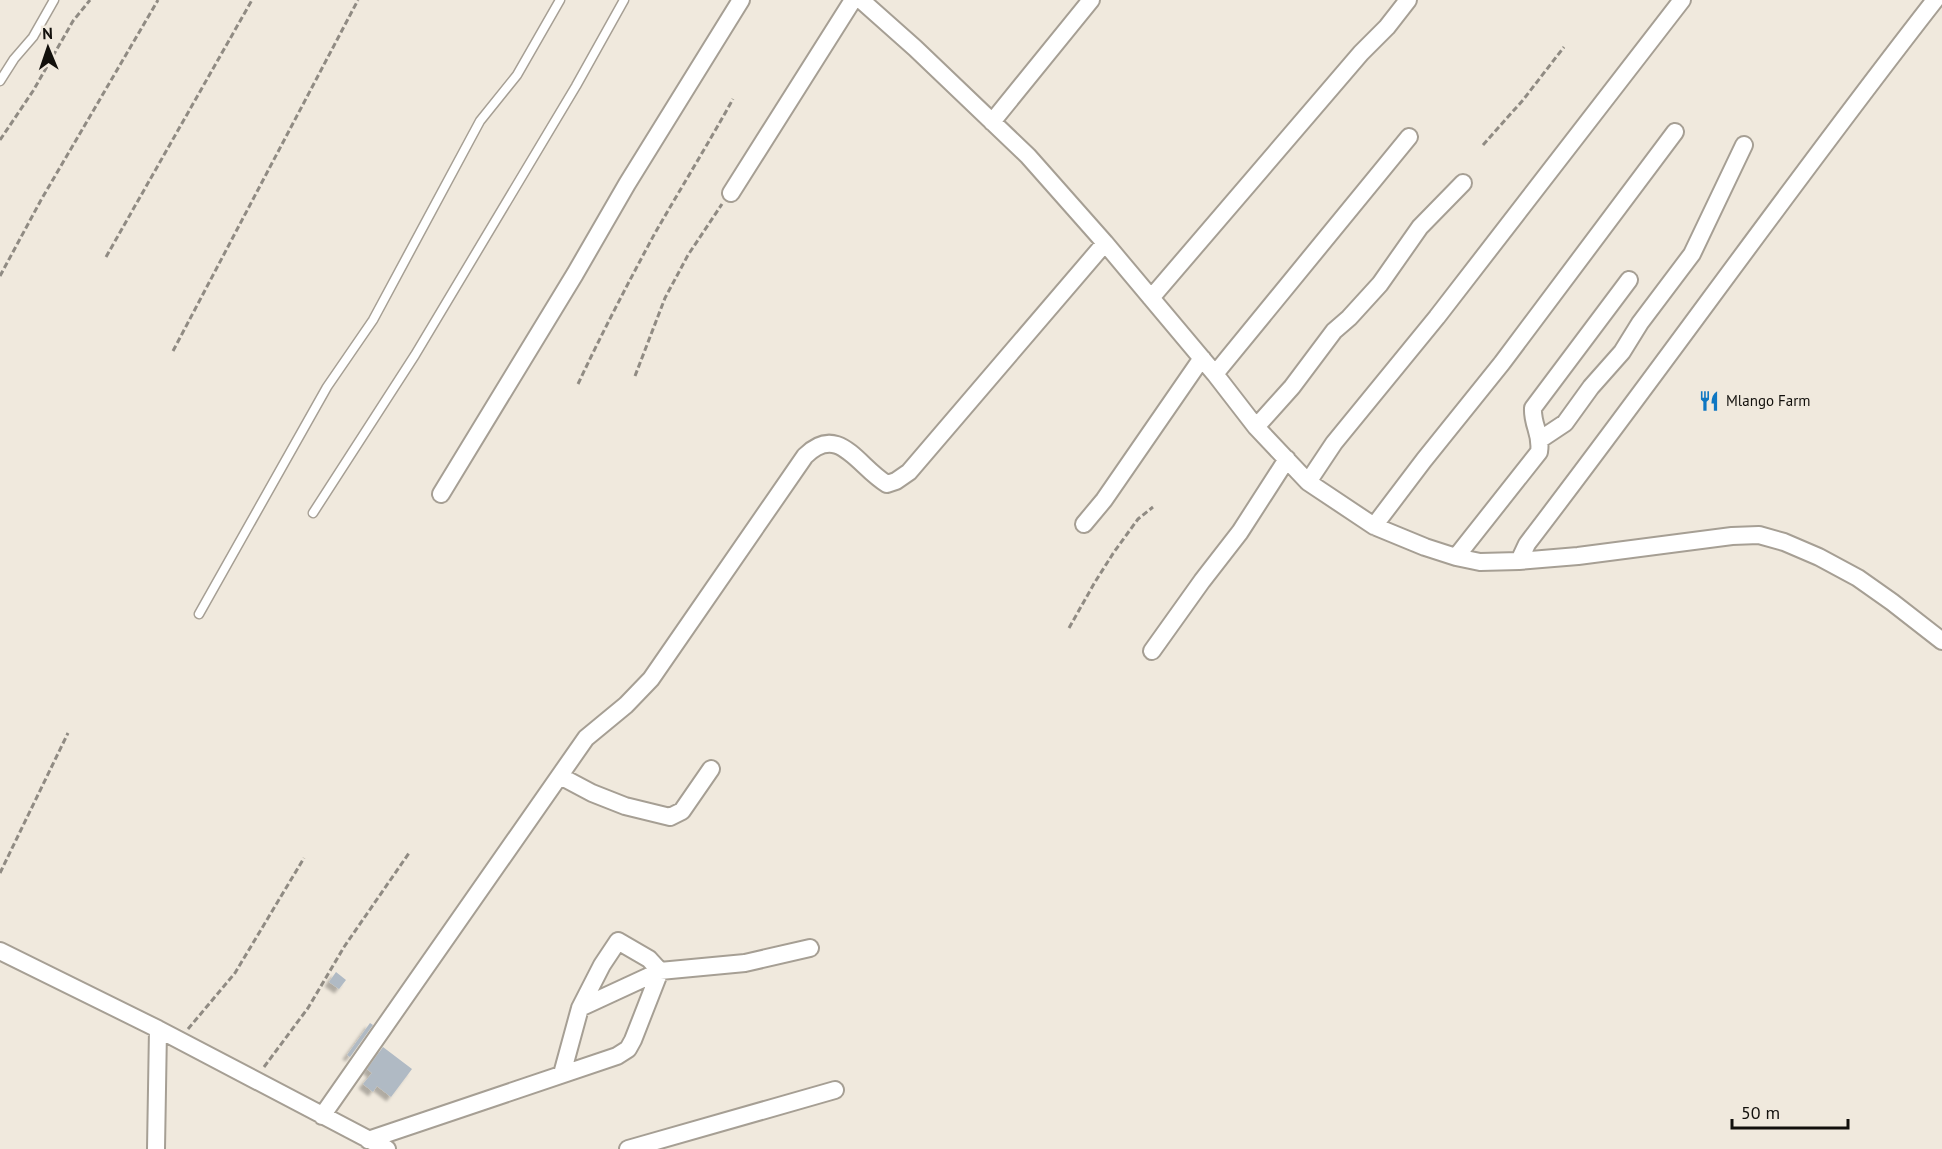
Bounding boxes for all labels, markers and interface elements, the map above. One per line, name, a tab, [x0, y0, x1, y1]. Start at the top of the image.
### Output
north arrow	[18, 18, 78, 78]
text: N	[42, 23, 53, 43]
restaurant icon: Mlango Farm	[1697, 389, 1721, 413]
place label: Mlango Farm	[1726, 391, 1810, 410]
scale bar	[1732, 1092, 1848, 1130]
text: 50 m	[1741, 1101, 1780, 1124]

